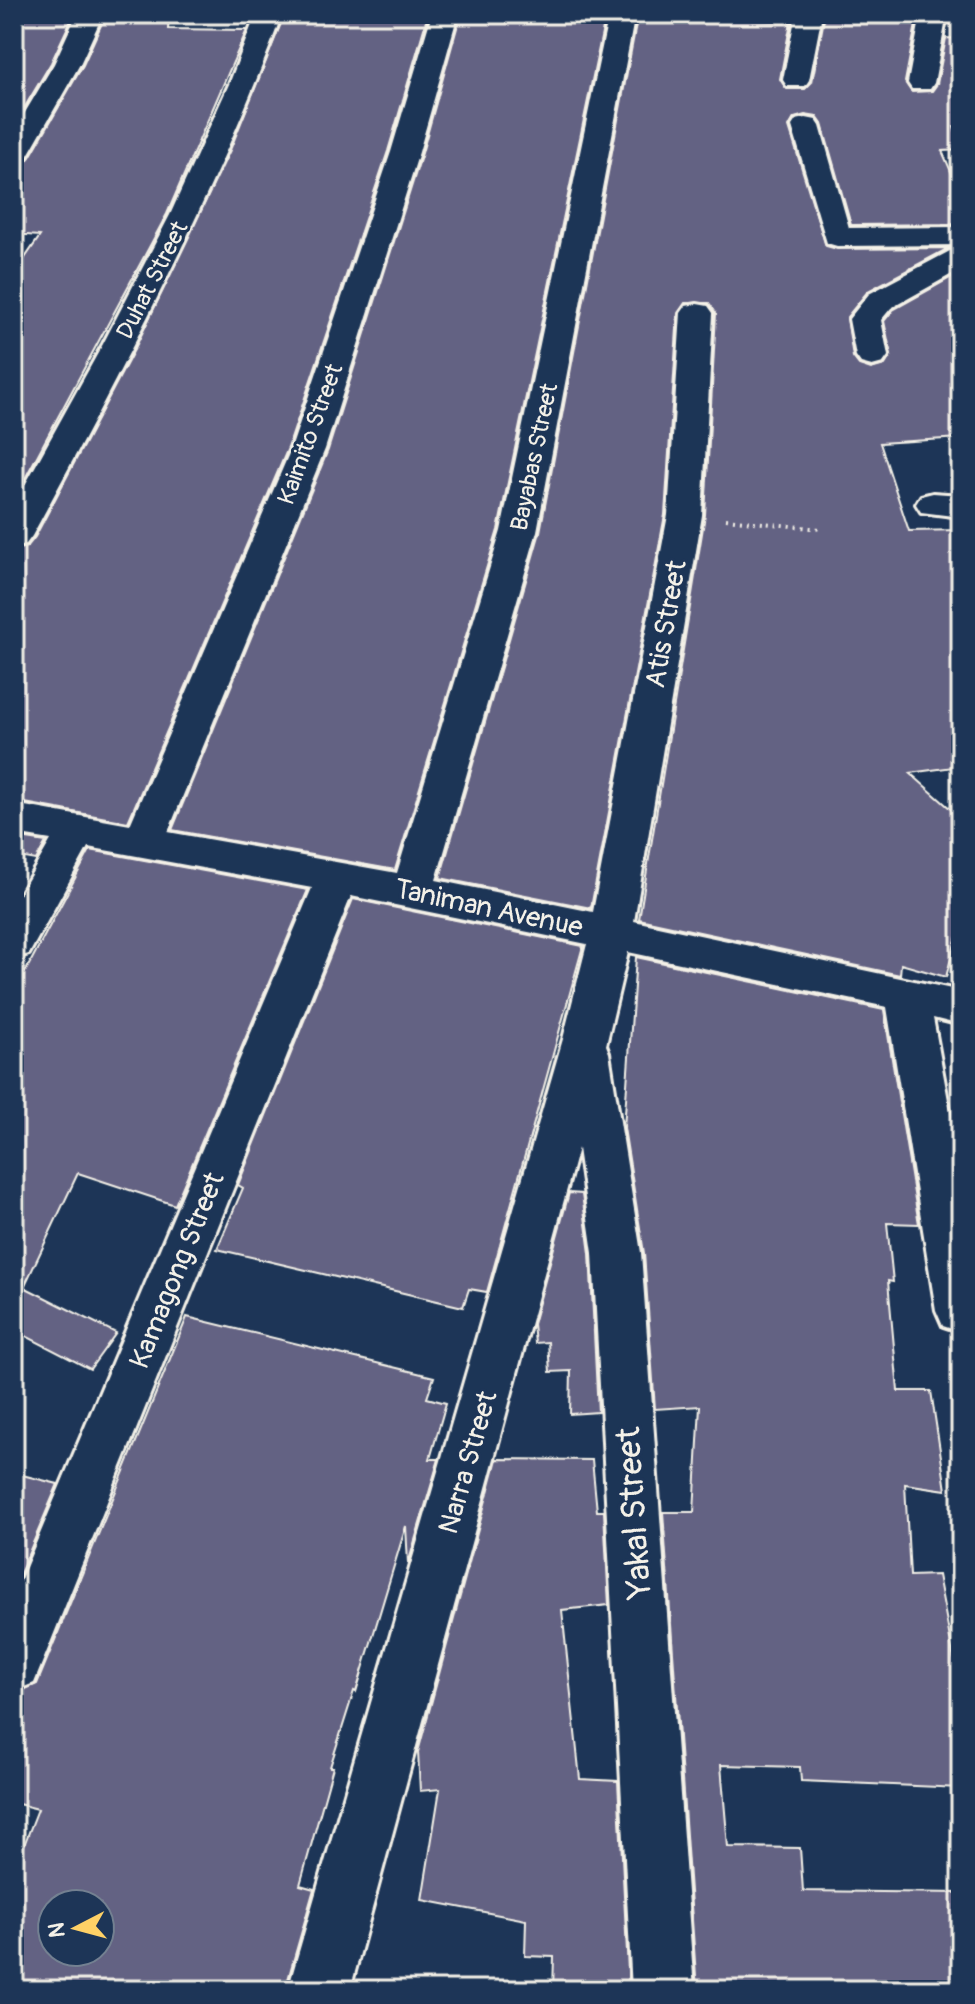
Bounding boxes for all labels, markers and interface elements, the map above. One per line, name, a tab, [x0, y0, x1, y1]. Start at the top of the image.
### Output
street label: Duhat Street	[110, 216, 195, 344]
street label: Kaimito Street	[272, 359, 349, 509]
street label: Bayabas Street	[505, 380, 564, 534]
street label: Atis Street	[638, 557, 695, 691]
street label: Taniman Avenue	[392, 871, 586, 946]
street label: Kamagong Street	[122, 1167, 233, 1374]
street label: Narra Street	[431, 1386, 506, 1538]
street label: Yakal Street	[607, 1425, 662, 1601]
north arrow	[36, 1888, 116, 1968]
text: N	[42, 1921, 72, 1939]

